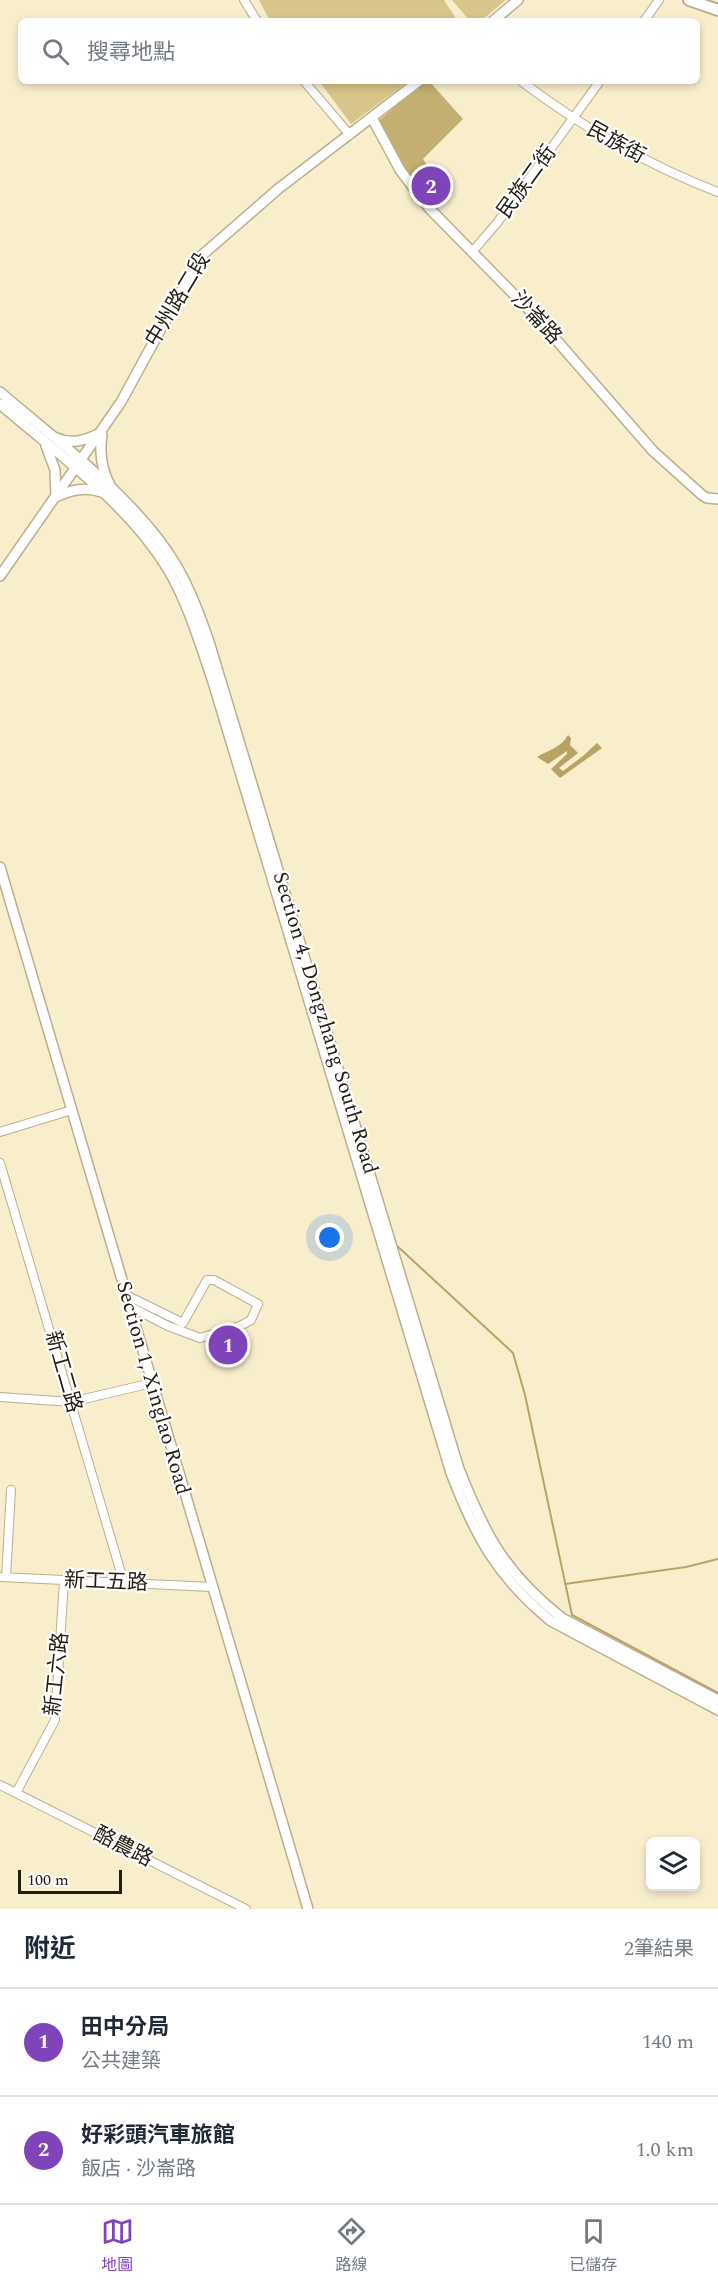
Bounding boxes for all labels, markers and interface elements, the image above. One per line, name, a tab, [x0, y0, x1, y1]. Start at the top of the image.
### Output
search box	[18, 18, 700, 84]
icon: search	[39, 35, 72, 68]
text: 搜尋地點	[87, 36, 175, 69]
street label: 民族街	[581, 114, 651, 172]
street label: 民族二街	[489, 139, 565, 225]
pin: 2	[412, 164, 450, 208]
street label: 中州路二段	[137, 247, 219, 353]
street label: 沙崙路	[503, 284, 569, 352]
street label: Section 4, Dongzhang South Road	[264, 868, 386, 1178]
your location	[315, 1223, 344, 1252]
street label: Section 1, Xinglao Road	[107, 1277, 199, 1499]
pin: 1	[208, 1322, 248, 1368]
street label: 新工二路	[36, 1327, 90, 1417]
street label: 新工五路	[63, 1565, 149, 1599]
street label: 新工六路	[37, 1631, 77, 1717]
street label: 酪農路	[88, 1818, 158, 1876]
map controls	[646, 1837, 700, 1891]
button: layers	[646, 1837, 700, 1891]
scale bar	[18, 1867, 122, 1894]
text: 100 m	[27, 1868, 69, 1892]
text: 附近	[24, 1929, 76, 1969]
text: 2筆結果	[624, 1934, 694, 1964]
text: 田中分局	[81, 2011, 169, 2044]
text: 1	[38, 2027, 49, 2057]
text: 140 m	[642, 2027, 694, 2057]
text: 公共建築	[81, 2046, 161, 2076]
text: 好彩頭汽車旅館	[81, 2119, 235, 2152]
text: 2	[38, 2135, 49, 2165]
text: 1.0 km	[636, 2135, 694, 2165]
text: 飯店 · 沙崙路	[81, 2154, 196, 2184]
tab: 地圖	[101, 2215, 134, 2277]
tab: 路線	[335, 2215, 368, 2277]
tab: 已儲存	[569, 2215, 617, 2277]

